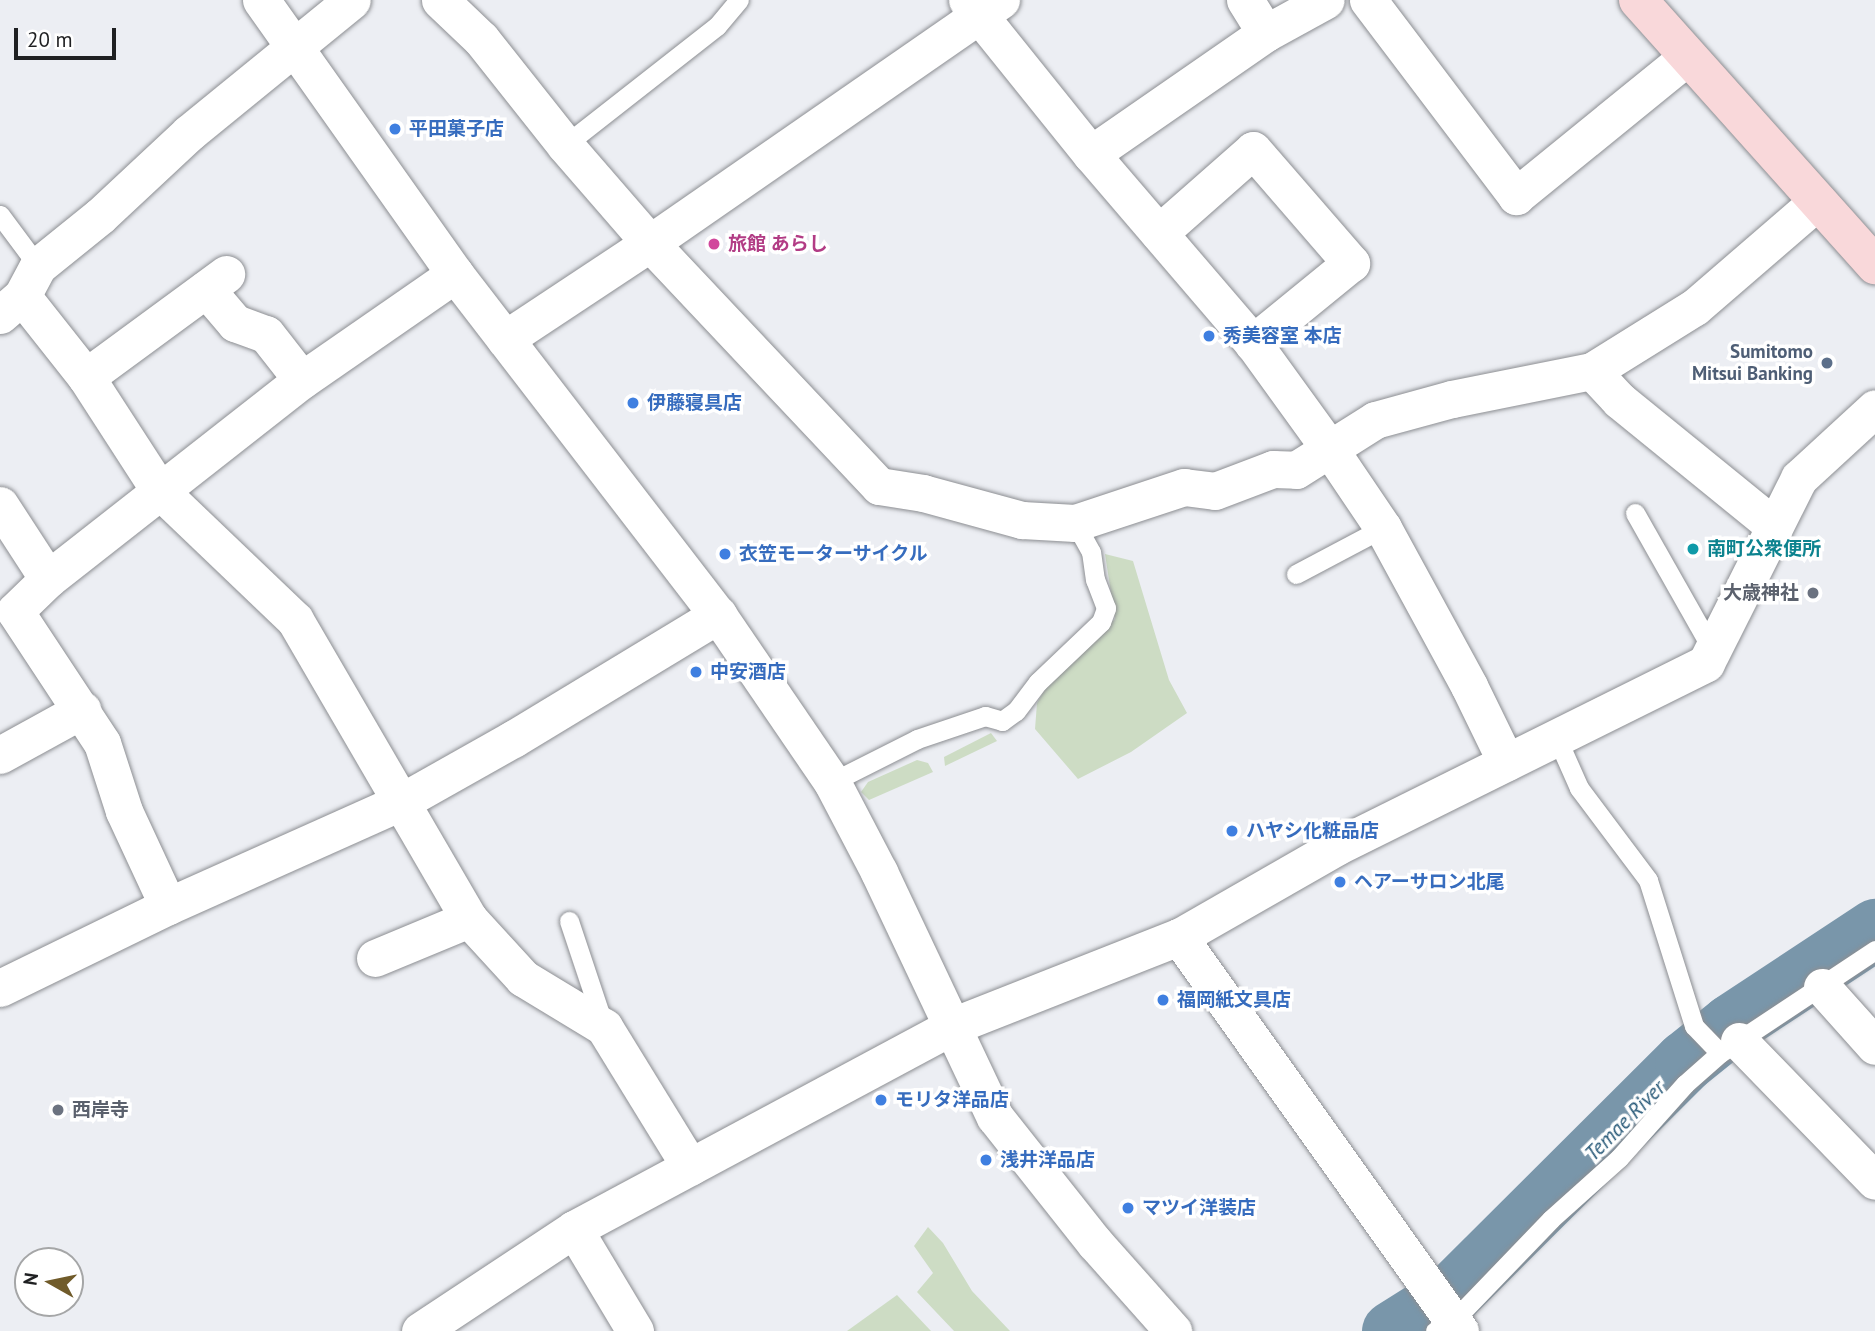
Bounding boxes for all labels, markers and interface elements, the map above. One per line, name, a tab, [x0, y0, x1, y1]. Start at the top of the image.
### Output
scale bar	[18, 14, 119, 58]
text: 20 m	[27, 26, 73, 53]
place label: 平田菓子店	[409, 118, 504, 140]
marker: 平田菓子店	[387, 121, 403, 137]
place label: 旅館 あらし	[728, 233, 828, 255]
marker: 旅館 あらし	[706, 236, 722, 252]
place label: 秀美容室 本店	[1223, 325, 1342, 347]
marker: 秀美容室 本店	[1201, 328, 1217, 344]
place label: Sumitomo Mitsui Banking	[1692, 341, 1813, 385]
marker: Sumitomo Mitsui Banking	[1819, 355, 1835, 371]
place label: 伊藤寝具店	[647, 392, 742, 414]
marker: 伊藤寝具店	[625, 395, 641, 411]
place label: 南町公衆便所	[1707, 538, 1821, 560]
marker: 南町公衆便所	[1685, 541, 1701, 557]
place label: 衣笠モーターサイクル	[739, 543, 929, 565]
marker: 衣笠モーターサイクル	[717, 546, 733, 562]
place label: 大歳神社	[1723, 582, 1799, 604]
marker: 大歳神社	[1805, 585, 1821, 601]
place label: 中安酒店	[710, 661, 786, 683]
marker: 中安酒店	[688, 664, 704, 680]
place label: ハヤシ化粧品店	[1246, 820, 1379, 842]
marker: ハヤシ化粧品店	[1224, 823, 1240, 839]
place label: ヘアーサロン北尾	[1354, 871, 1505, 893]
marker: ヘアーサロン北尾	[1332, 874, 1348, 890]
place label: 福岡紙文具店	[1177, 989, 1291, 1011]
marker: 福岡紙文具店	[1155, 992, 1171, 1008]
water label: Temae River	[1580, 1076, 1670, 1166]
place label: モリタ洋品店	[895, 1089, 1009, 1111]
marker: モリタ洋品店	[873, 1092, 889, 1108]
place label: 西岸寺	[72, 1099, 129, 1121]
marker: 西岸寺	[50, 1102, 66, 1118]
place label: 浅井洋品店	[1000, 1149, 1095, 1171]
marker: 浅井洋品店	[978, 1152, 994, 1168]
place label: マツイ洋装店	[1142, 1197, 1256, 1219]
marker: マツイ洋装店	[1120, 1200, 1136, 1216]
north arrow	[14, 1247, 84, 1317]
text: N	[17, 1271, 43, 1287]

